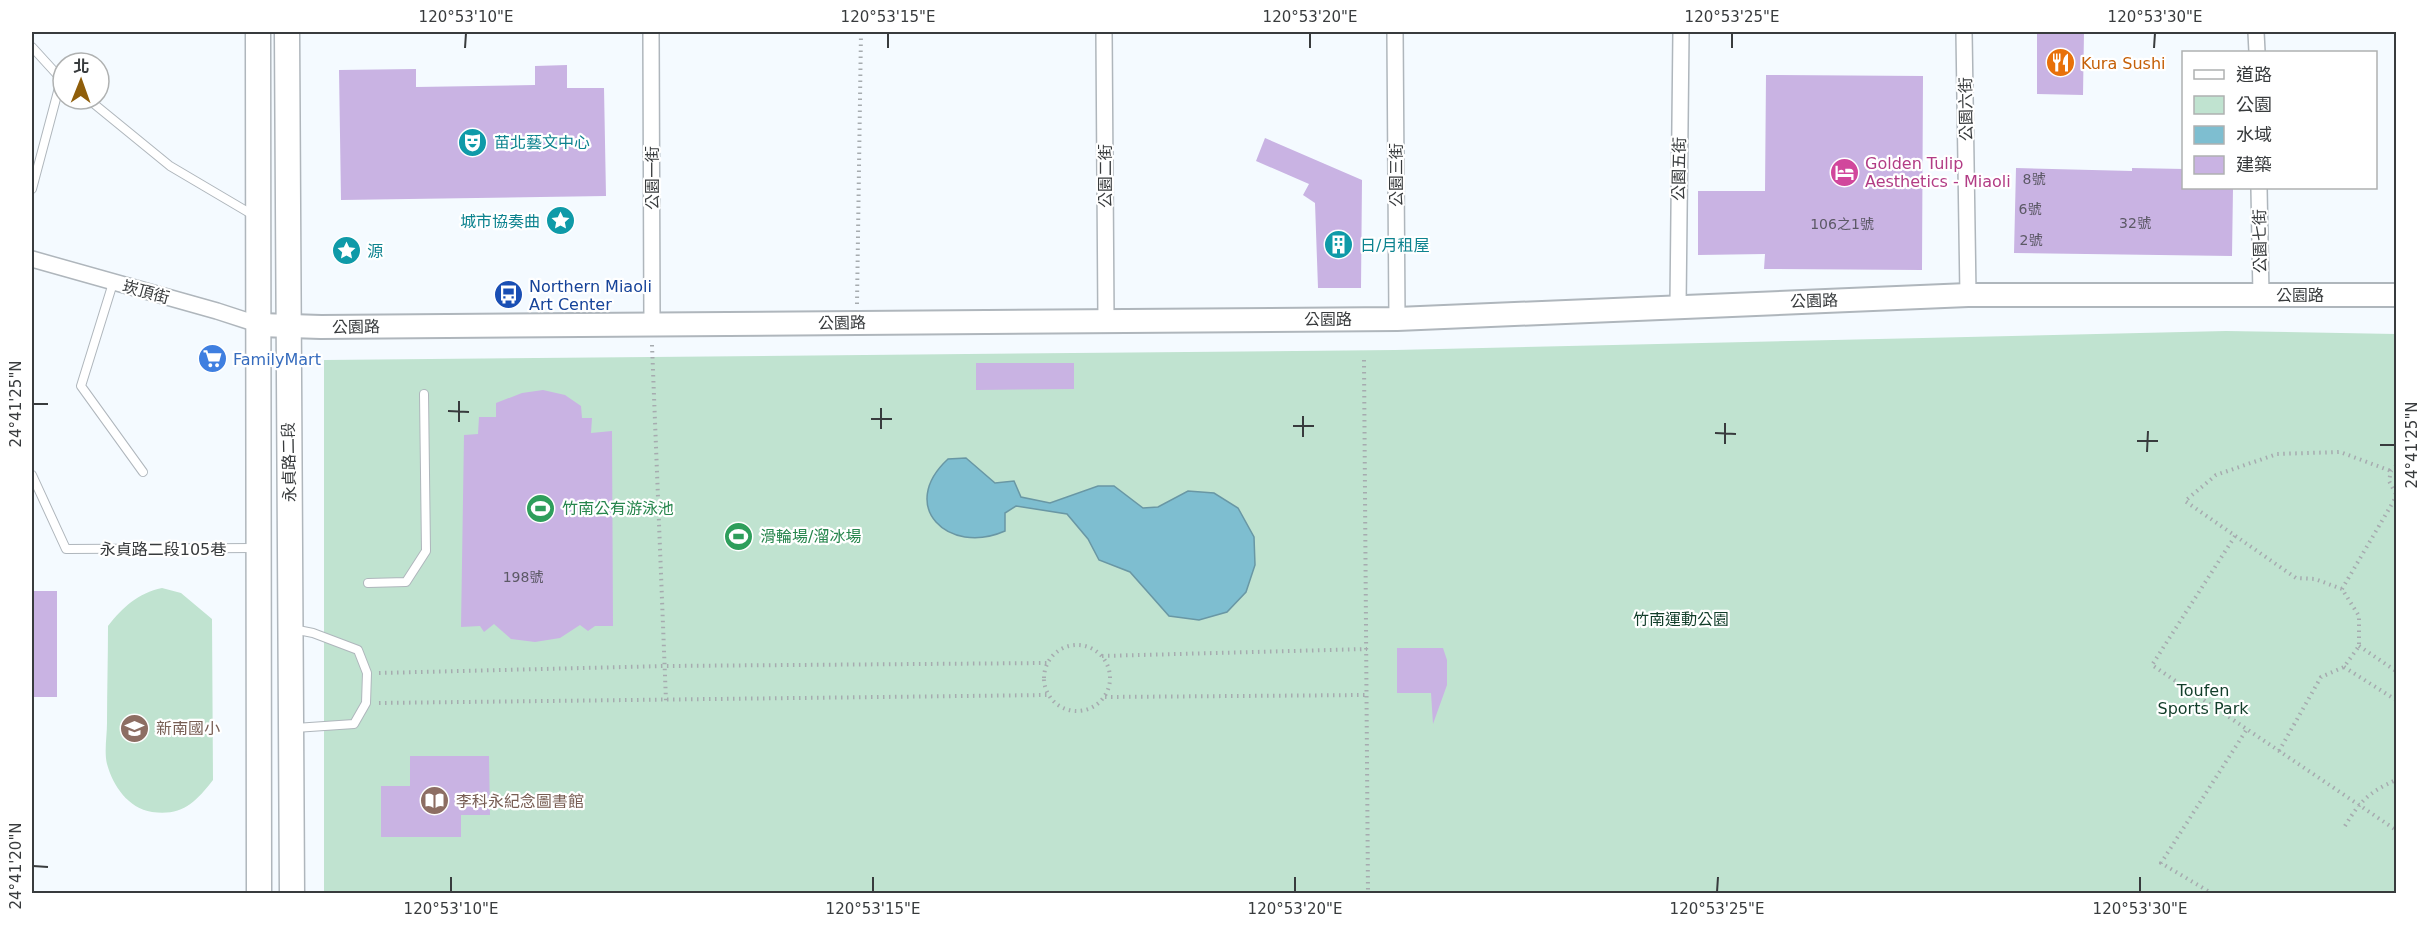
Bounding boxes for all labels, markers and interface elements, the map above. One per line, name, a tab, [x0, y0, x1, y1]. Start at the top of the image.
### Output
text: 120°53'10"E	[419, 8, 513, 26]
text: 120°53'15"E	[841, 8, 935, 26]
text: 120°53'20"E	[1263, 8, 1357, 26]
text: 120°53'25"E	[1685, 8, 1779, 26]
text: 120°53'30"E	[2108, 8, 2202, 26]
restaurant icon: Kura Sushi	[2044, 47, 2076, 79]
north arrow	[51, 51, 111, 111]
legend	[2182, 51, 2377, 189]
place label: Kura Sushi	[2081, 54, 2166, 73]
text: 北	[73, 57, 89, 76]
text: 道路	[2236, 64, 2272, 85]
street label: 公園六街	[1956, 77, 1976, 141]
text: 公園	[2236, 94, 2272, 115]
text: 水域	[2236, 124, 2272, 145]
theatre icon: 苗北藝文中心	[457, 126, 489, 158]
place label: 苗北藝文中心	[494, 133, 590, 152]
street label: 公園五街	[1669, 137, 1689, 201]
street label: 公園三街	[1387, 143, 1406, 207]
street label: 公園二街	[1096, 144, 1115, 208]
street label: 公園一街	[643, 146, 662, 210]
place label: Golden Tulip Aesthetics - Miaoli	[1865, 154, 2011, 191]
text: 建築	[2236, 154, 2272, 175]
hotel icon: Golden Tulip Aesthetics - Miaoli	[1828, 156, 1860, 188]
house number: 8號	[2023, 171, 2045, 187]
house number: 6號	[2019, 201, 2041, 217]
place icon: 城市協奏曲	[545, 205, 577, 237]
street label: 公園七街	[2250, 209, 2270, 273]
place label: 城市協奏曲	[460, 212, 540, 231]
house number: 32號	[2119, 215, 2151, 231]
house number: 106之1號	[1810, 216, 1874, 232]
building icon: 日/月租屋	[1323, 229, 1355, 261]
house number: 2號	[2020, 232, 2042, 248]
place icon: 源	[330, 235, 362, 267]
place label: 日/月租屋	[1360, 236, 1429, 255]
place label: 源	[367, 242, 383, 261]
street label: 崁頂街	[120, 277, 172, 307]
place label: Northern Miaoli Art Center	[529, 277, 652, 314]
bus stop icon: Northern Miaoli Art Center	[492, 279, 524, 311]
street label: 公園路	[2276, 286, 2324, 305]
street label: 公園路	[1790, 291, 1838, 311]
street label: 公園路	[1304, 310, 1352, 329]
street label: 公園路	[818, 313, 866, 333]
street label: 公園路	[332, 317, 380, 337]
supermarket icon: FamilyMart	[196, 343, 228, 375]
place label: FamilyMart	[233, 350, 321, 369]
text: 24°41'25"N	[7, 360, 25, 448]
text: 24°41'25"N	[2403, 401, 2421, 489]
street label: 永貞路二段	[279, 422, 299, 502]
sports icon: 竹南公有游泳池	[525, 492, 557, 524]
place label: 竹南公有游泳池	[562, 499, 674, 518]
sports icon: 滑輪場/溜冰場	[723, 520, 755, 552]
place label: 滑輪場/溜冰場	[760, 527, 861, 546]
street label: 永貞路二段105巷	[100, 540, 226, 559]
house number: 198號	[503, 569, 543, 585]
park label: 竹南運動公園	[1633, 610, 1729, 629]
park label: Toufen Sports Park	[2158, 681, 2249, 718]
school or university icon: 新南國小	[119, 712, 151, 744]
place label: 新南國小	[156, 719, 220, 738]
library icon: 李科永紀念圖書館	[419, 785, 451, 817]
place label: 李科永紀念圖書館	[456, 792, 584, 811]
text: 24°41'20"N	[7, 822, 25, 910]
text: 120°53'10"E	[404, 900, 498, 918]
text: 120°53'15"E	[826, 900, 920, 918]
text: 120°53'20"E	[1248, 900, 1342, 918]
text: 120°53'25"E	[1670, 900, 1764, 918]
text: 120°53'30"E	[2093, 900, 2187, 918]

